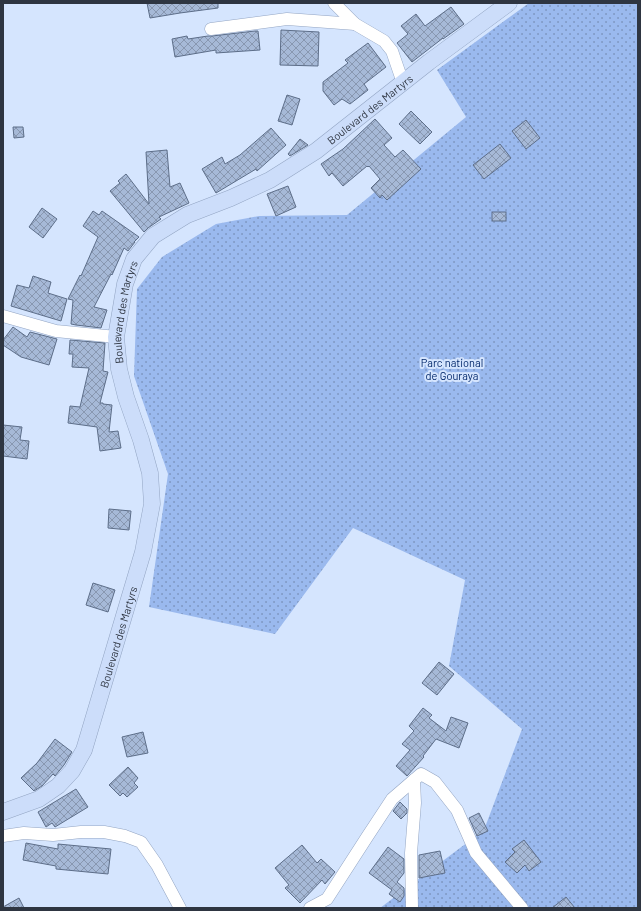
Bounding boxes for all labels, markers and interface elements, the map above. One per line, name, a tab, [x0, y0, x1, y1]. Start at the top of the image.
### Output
street label: Boulevard des Martyrs	[324, 71, 415, 147]
street label: Boulevard des Martyrs	[109, 259, 139, 364]
park label: Parc national de Gouraya	[421, 356, 483, 382]
street label: Boulevard des Martyrs	[96, 585, 139, 689]

